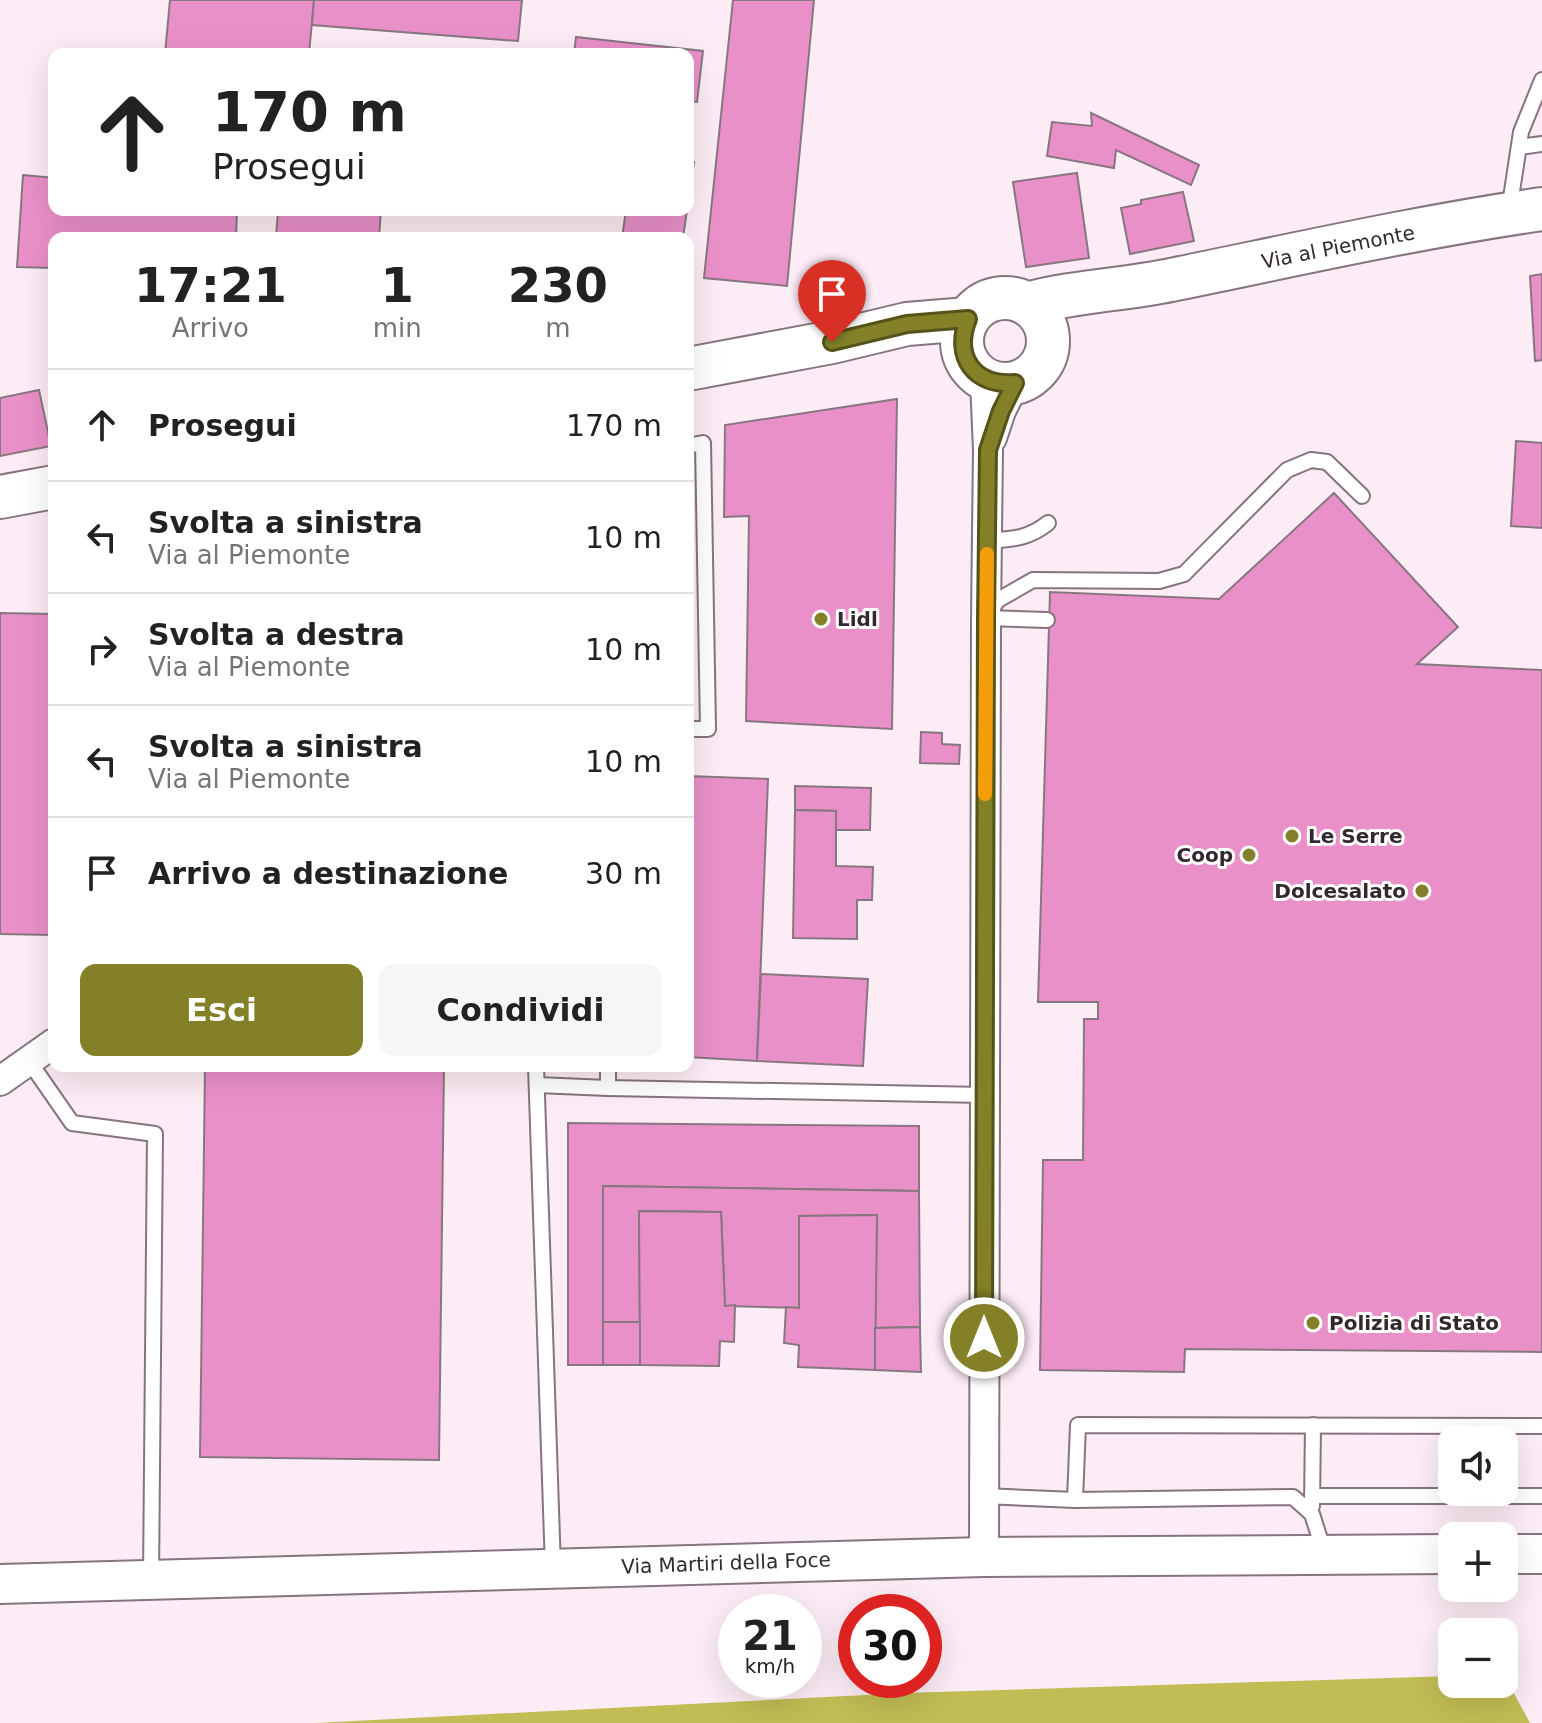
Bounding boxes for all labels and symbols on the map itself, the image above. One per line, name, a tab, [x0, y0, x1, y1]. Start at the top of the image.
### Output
street label: Via al Piemonte	[1259, 220, 1417, 274]
pin	[798, 260, 866, 342]
place label: Lidl	[837, 607, 878, 631]
marker: Lidl	[812, 610, 830, 628]
place label: Le Serre	[1308, 824, 1403, 848]
marker: Le Serre	[1283, 827, 1301, 845]
place label: Coop	[1177, 843, 1233, 867]
marker: Coop	[1240, 846, 1258, 864]
place label: Dolcesalato	[1274, 879, 1406, 903]
marker: Dolcesalato	[1413, 882, 1431, 900]
position arrow	[942, 1296, 1026, 1380]
place label: Polizia di Stato	[1329, 1311, 1499, 1335]
marker: Polizia di Stato	[1304, 1314, 1322, 1332]
street label: Via Martiri della Foce	[621, 1547, 831, 1579]
speed limit sign: 30	[838, 1594, 942, 1698]

